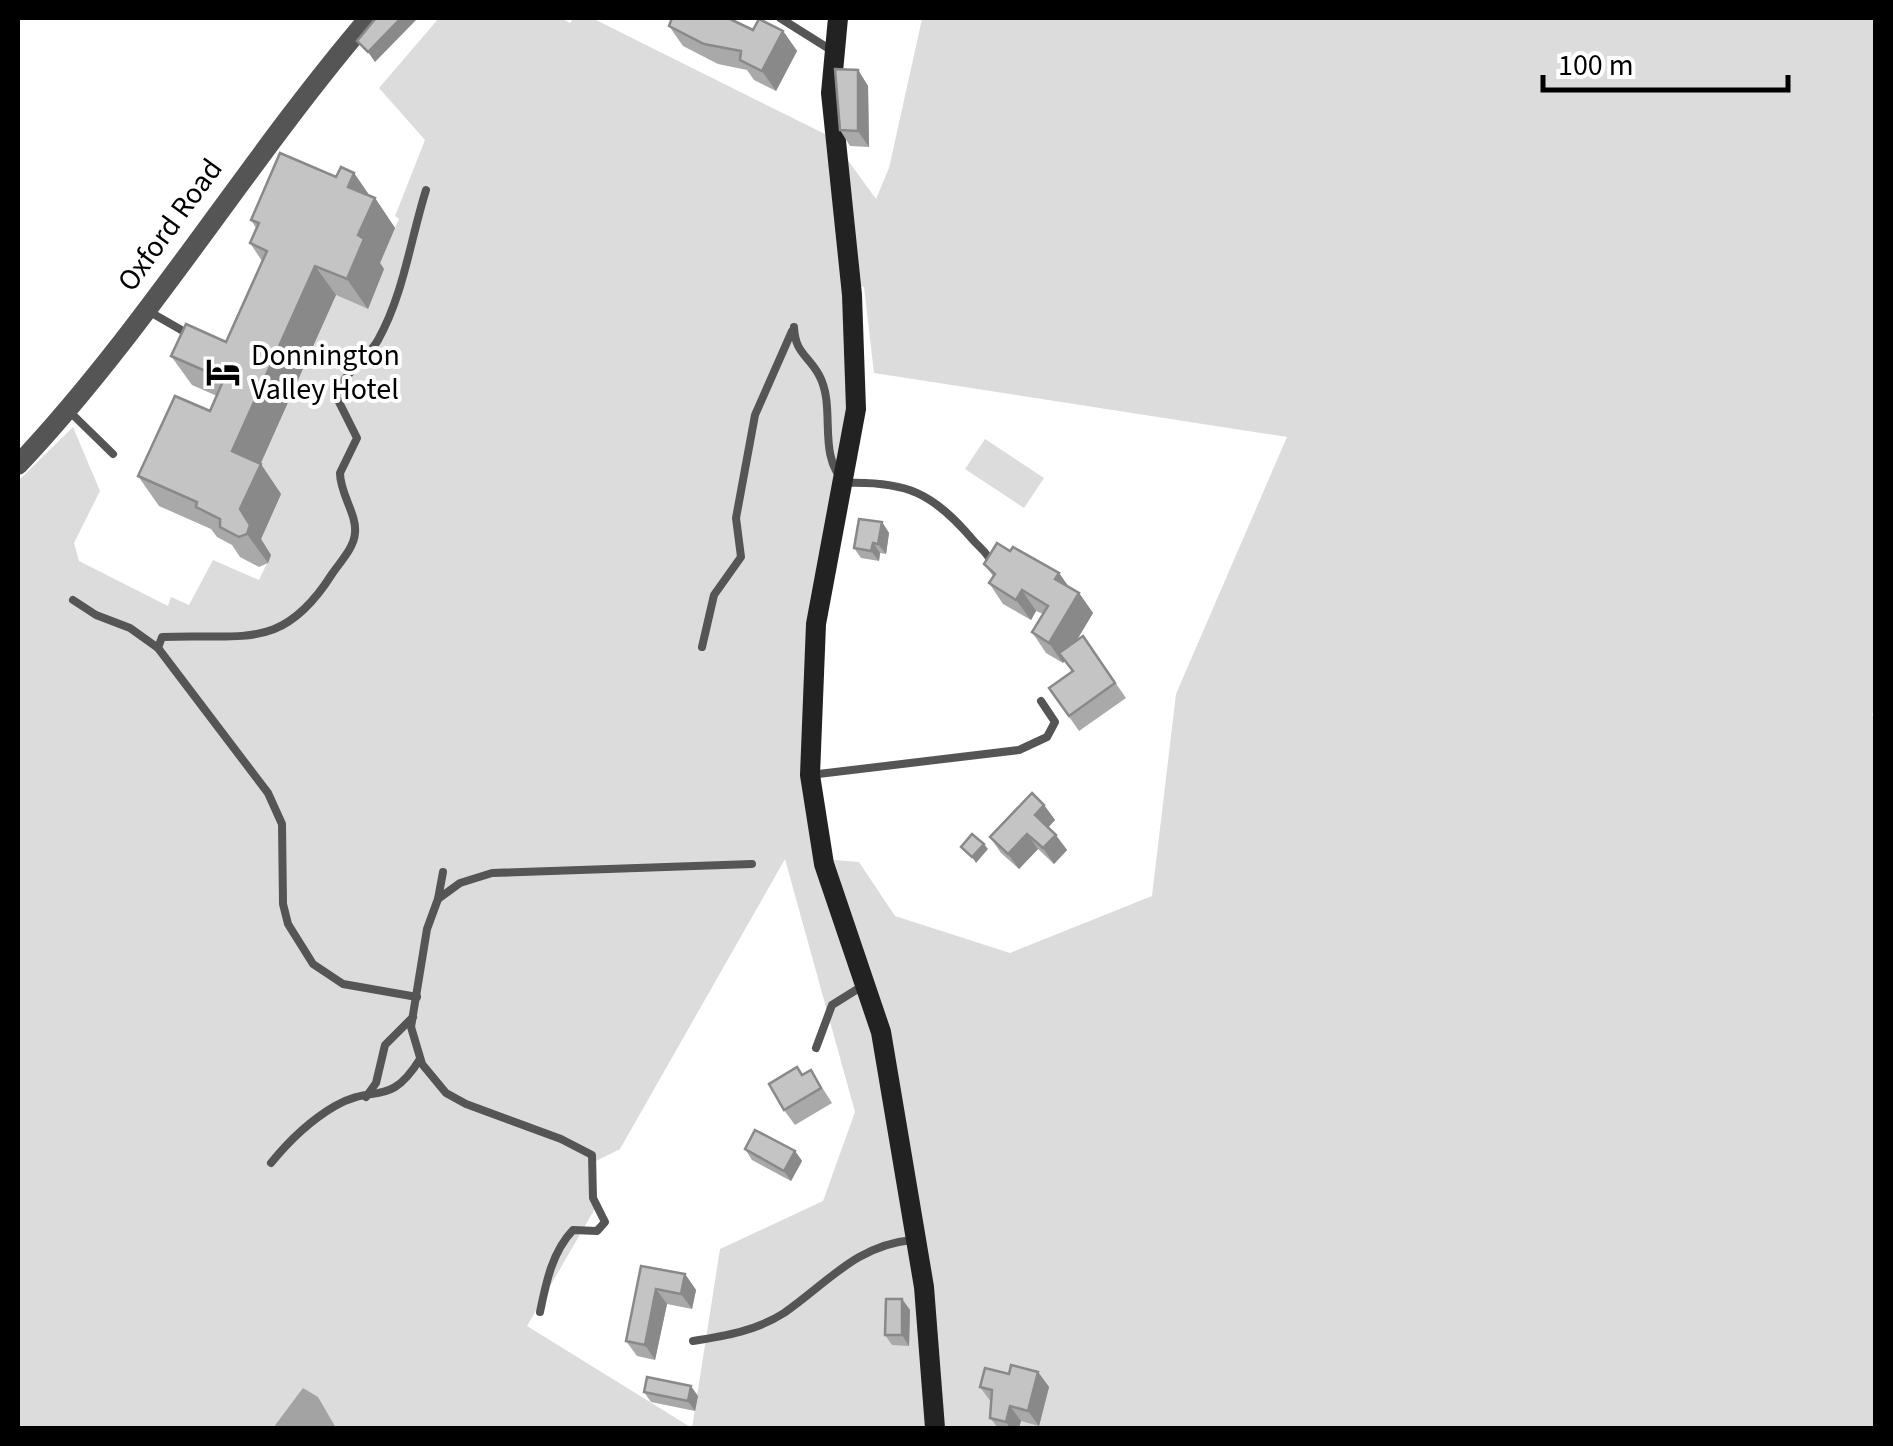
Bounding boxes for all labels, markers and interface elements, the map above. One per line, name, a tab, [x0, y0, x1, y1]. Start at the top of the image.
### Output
scale bar	[1543, 30, 1788, 92]
text: 100 m	[1558, 44, 1634, 87]
street label: Oxford Road	[107, 150, 233, 300]
place label: Donnington Valley Hotel	[251, 334, 400, 411]
hotel icon: Donnington Valley Hotel	[204, 353, 242, 391]

